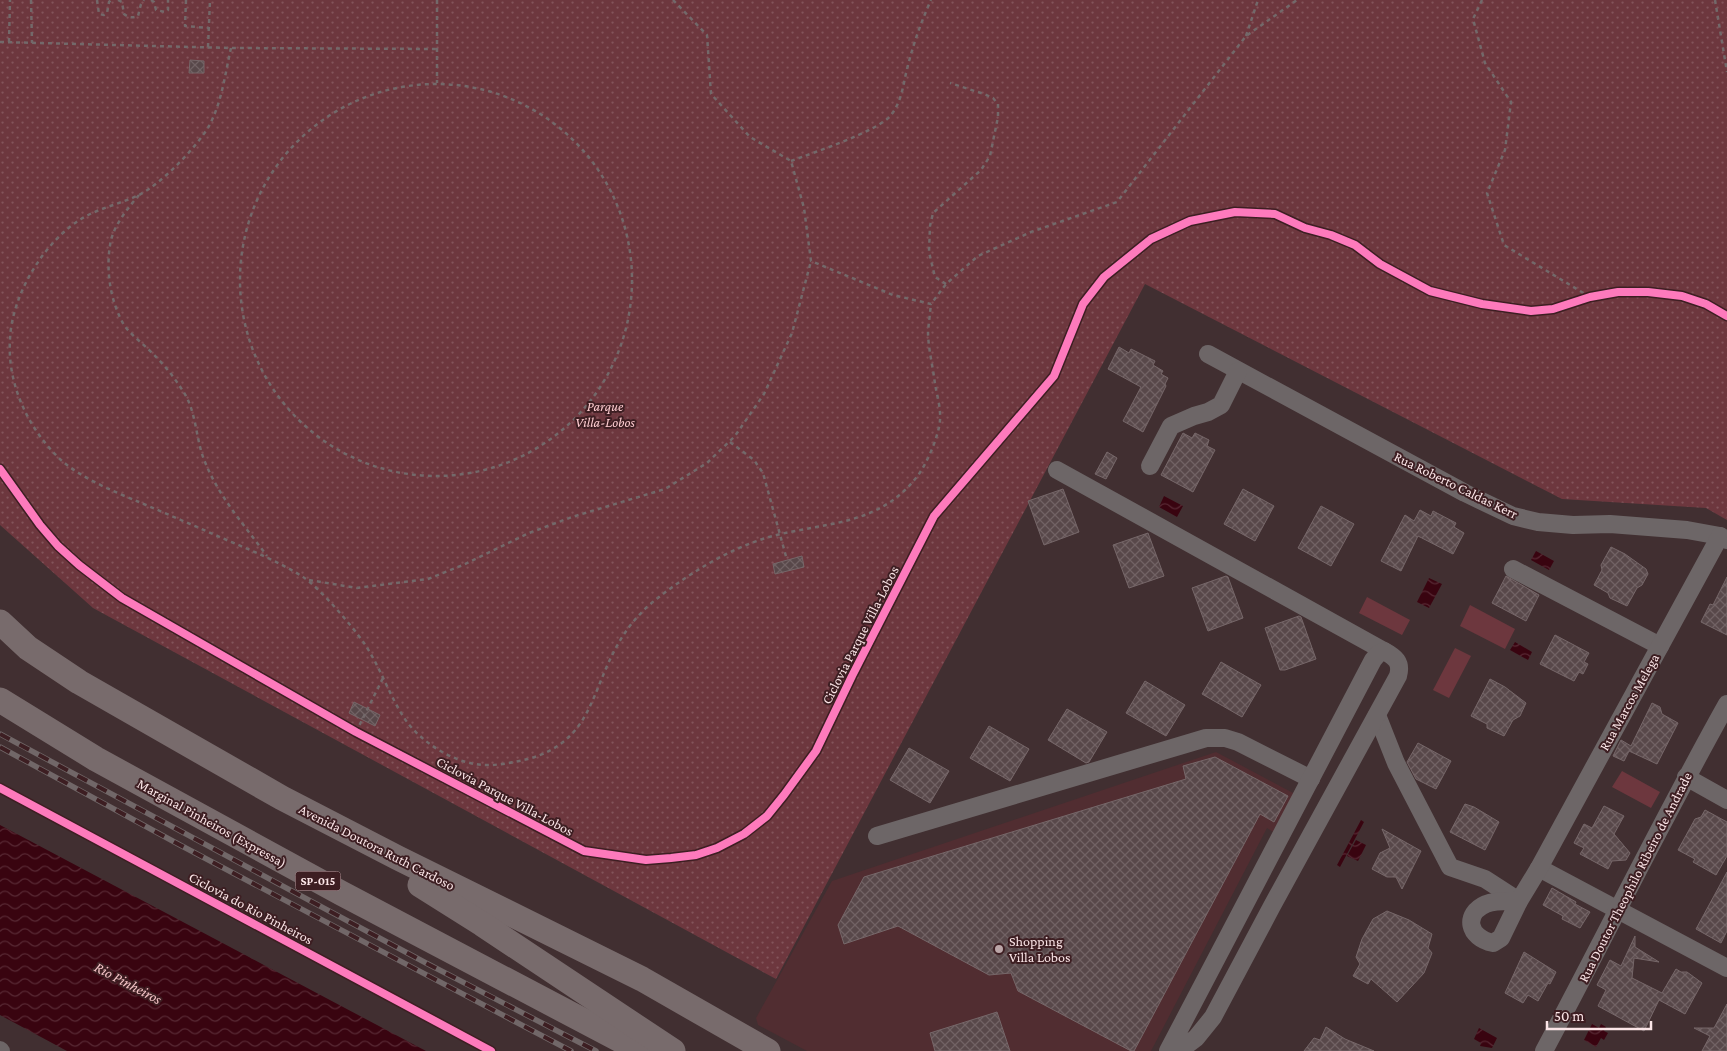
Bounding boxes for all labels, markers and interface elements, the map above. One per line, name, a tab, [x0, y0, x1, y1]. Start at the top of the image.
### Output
park label: Parque Villa-Lobos	[575, 398, 635, 430]
street label: Rua Roberto Caldas Kerr	[1392, 448, 1520, 522]
street label: Ciclovia Parque Villa-Lobos	[818, 563, 902, 707]
street label: Rua Marcos Melega	[1596, 650, 1663, 753]
street label: Ciclovia Parque Villa-Lobos	[434, 753, 576, 839]
street label: Rua Doutor Theophilo Ribeiro de Andrade	[1575, 769, 1695, 985]
street label: Marginal Pinheiros (Expressa)	[134, 775, 289, 872]
street label: Avenida Doutora Ruth Cardoso	[296, 801, 458, 893]
street label: Ciclovia do Rio Pinheiros	[186, 869, 316, 947]
road number: SP-015	[296, 871, 340, 890]
place label: Shopping Villa Lobos	[1009, 933, 1070, 965]
marker: Shopping Villa Lobos	[993, 943, 1005, 955]
water label: Rio Pinheiros	[92, 959, 165, 1008]
scale bar	[1547, 998, 1651, 1030]
text: 50 m	[1554, 1008, 1584, 1024]

